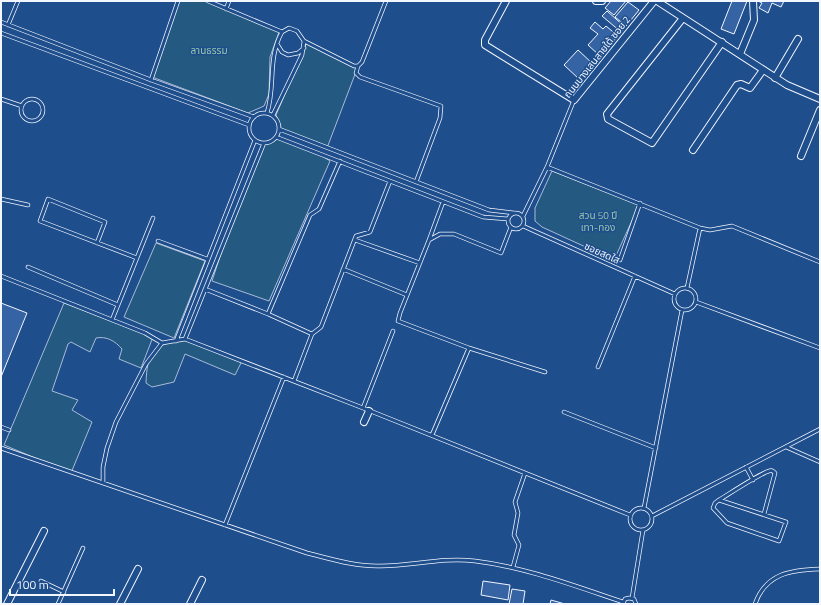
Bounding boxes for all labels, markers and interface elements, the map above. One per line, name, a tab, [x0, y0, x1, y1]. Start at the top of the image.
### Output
street label: ถนนบางเสนสายใต้ ซอย 2	[560, 13, 634, 101]
park label: ลานธรรม	[190, 43, 228, 58]
park label: สวน 50 ปี เทา-ทอง	[579, 208, 617, 235]
street label: ซอยสดใส	[582, 238, 622, 268]
scale bar	[10, 571, 114, 597]
text: 100 m	[16, 575, 49, 594]

